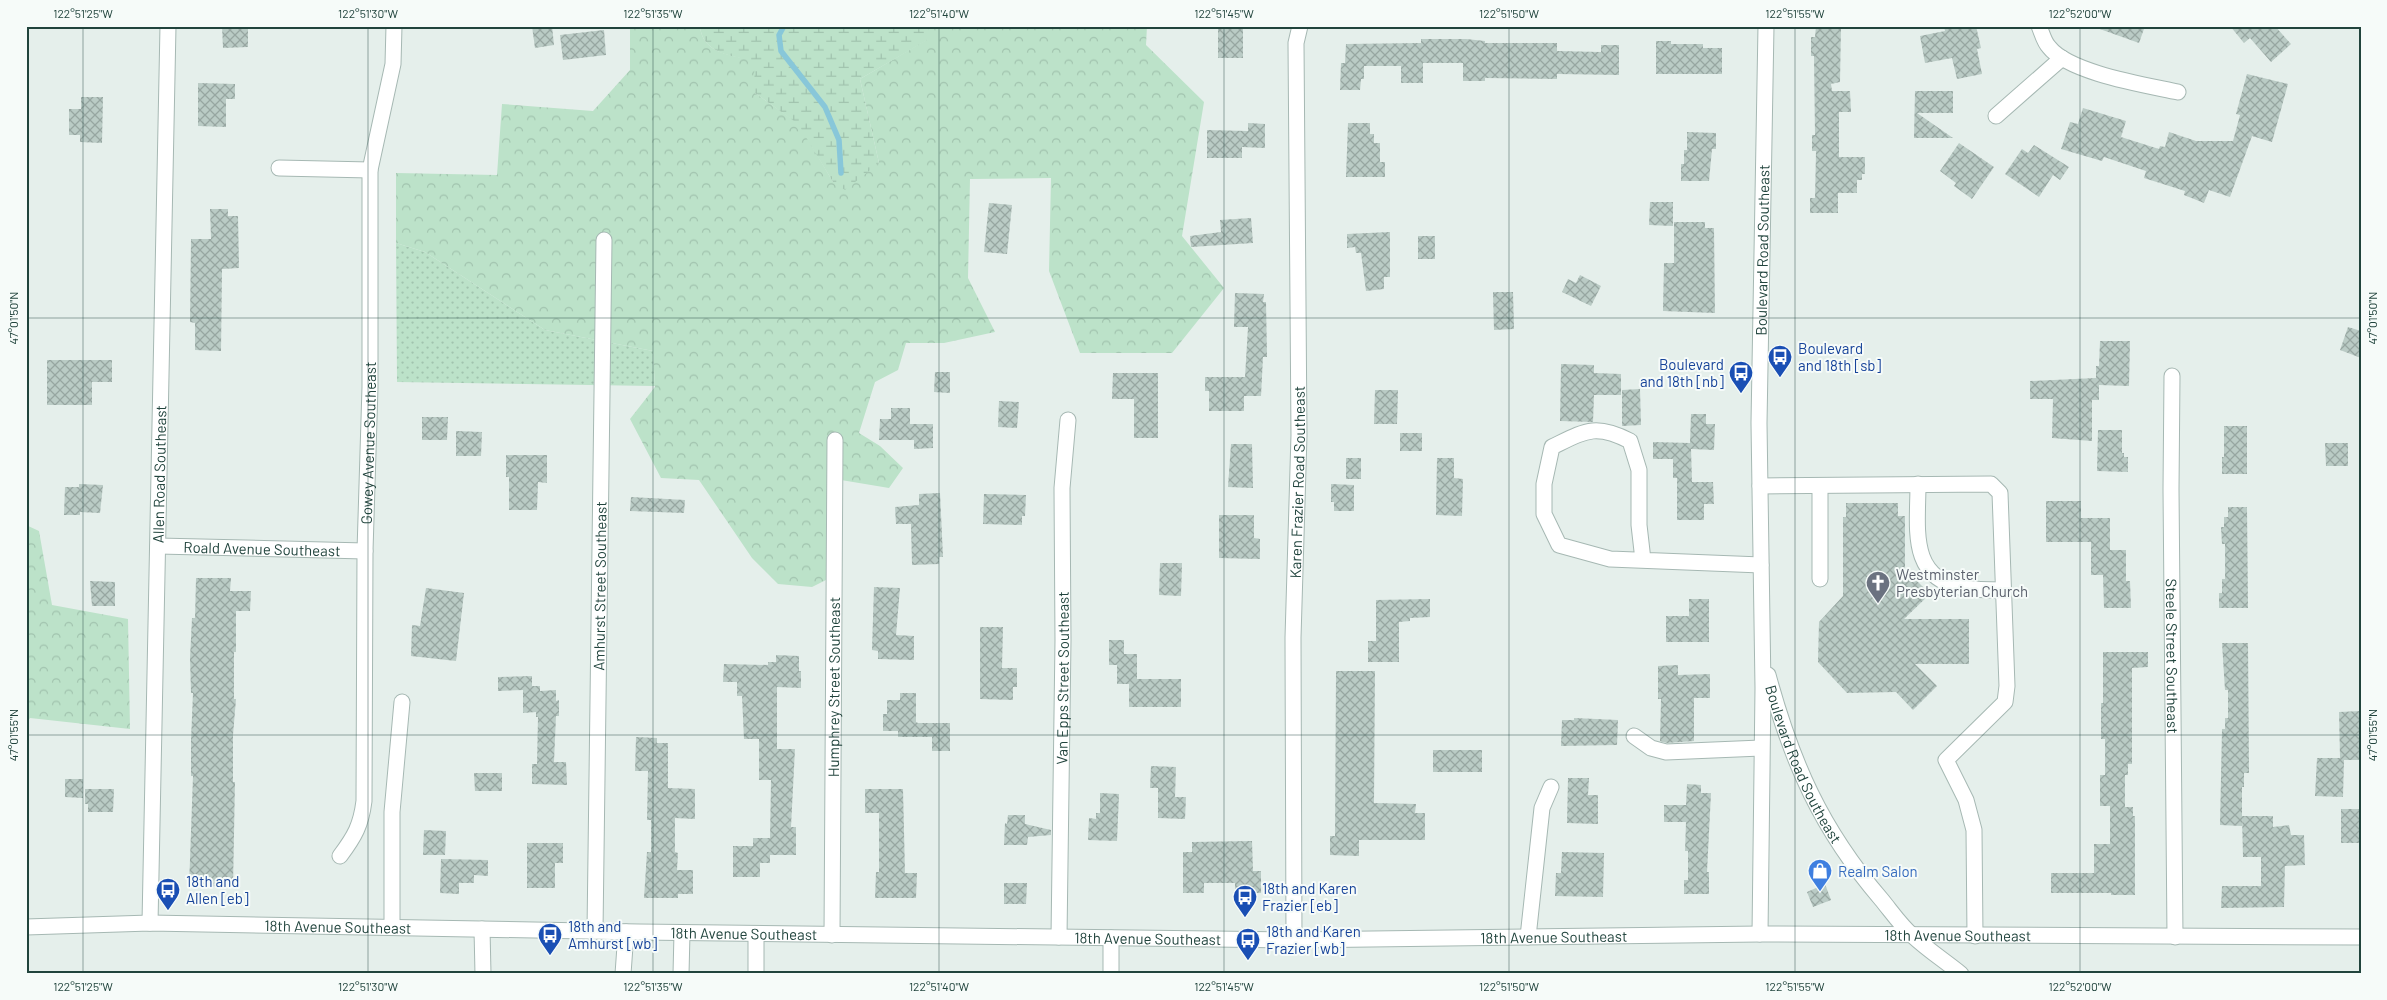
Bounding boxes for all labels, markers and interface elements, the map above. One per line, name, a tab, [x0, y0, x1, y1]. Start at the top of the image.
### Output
text: 122°51'25"W	[53, 6, 113, 20]
text: 122°51'30"W	[338, 6, 398, 20]
text: 122°51'35"W	[623, 6, 683, 20]
text: 122°51'40"W	[909, 6, 970, 20]
text: 122°51'45"W	[1194, 6, 1254, 20]
text: 122°51'50"W	[1479, 6, 1539, 20]
text: 122°51'55"W	[1765, 6, 1825, 20]
text: 122°52'00"W	[2048, 6, 2112, 20]
street label: Boulevard Road Southeast	[1752, 164, 1773, 336]
text: 47°01'50"N	[6, 292, 20, 344]
text: 47°01'50"N	[2365, 292, 2379, 344]
place label: Boulevard and 18th [sb]	[1798, 339, 1882, 374]
bus stop icon: Boulevard and 18th [sb]	[1767, 344, 1793, 378]
place label: Boulevard and 18th [nb]	[1640, 355, 1724, 390]
bus stop icon: Boulevard and 18th [nb]	[1728, 360, 1754, 394]
street label: Gowey Avenue Southeast	[357, 362, 379, 525]
street label: Karen Frazier Road Southeast	[1286, 386, 1308, 579]
street label: Allen Road Southeast	[149, 405, 169, 543]
street label: Amhurst Street Southeast	[589, 501, 610, 671]
street label: Roald Avenue Southeast	[183, 538, 341, 559]
place label: Westminster Presbyterian Church	[1896, 565, 2028, 600]
church icon: Westminster Presbyterian Church	[1865, 570, 1891, 604]
street label: Steele Street Southeast	[2163, 578, 2182, 734]
street label: Van Epps Street Southeast	[1052, 591, 1072, 765]
street label: Humphrey Street Southeast	[824, 597, 843, 777]
street label: Boulevard Road Southeast	[1762, 683, 1846, 846]
text: 47°01'55"N	[6, 709, 20, 761]
text: 47°01'55"N	[2365, 709, 2379, 761]
shop icon: Realm Salon	[1807, 858, 1833, 892]
place label: Realm Salon	[1838, 862, 1918, 880]
place label: 18th and Allen [eb]	[186, 872, 249, 907]
bus stop icon: 18th and Allen [eb]	[155, 877, 181, 911]
place label: 18th and Karen Frazier [eb]	[1262, 879, 1357, 914]
bus stop icon: 18th and Karen Frazier [eb]	[1232, 884, 1258, 918]
street label: 18th Avenue Southeast	[264, 916, 412, 937]
place label: 18th and Amhurst [wb]	[568, 917, 657, 952]
bus stop icon: 18th and Amhurst [wb]	[537, 922, 563, 956]
place label: 18th and Karen Frazier [wb]	[1266, 922, 1361, 957]
street label: 18th Avenue Southeast	[670, 923, 818, 943]
street label: 18th Avenue Southeast	[1884, 926, 2031, 944]
bus stop icon: 18th and Karen Frazier [wb]	[1235, 927, 1261, 961]
street label: 18th Avenue Southeast	[1480, 927, 1627, 947]
street label: 18th Avenue Southeast	[1074, 928, 1221, 948]
text: 122°51'25"W	[53, 979, 113, 993]
text: 122°51'30"W	[338, 979, 398, 993]
text: 122°51'35"W	[623, 979, 683, 993]
text: 122°51'40"W	[909, 979, 970, 993]
text: 122°51'45"W	[1194, 979, 1254, 993]
text: 122°51'50"W	[1479, 979, 1539, 993]
text: 122°51'55"W	[1765, 979, 1825, 993]
text: 122°52'00"W	[2048, 979, 2112, 993]

